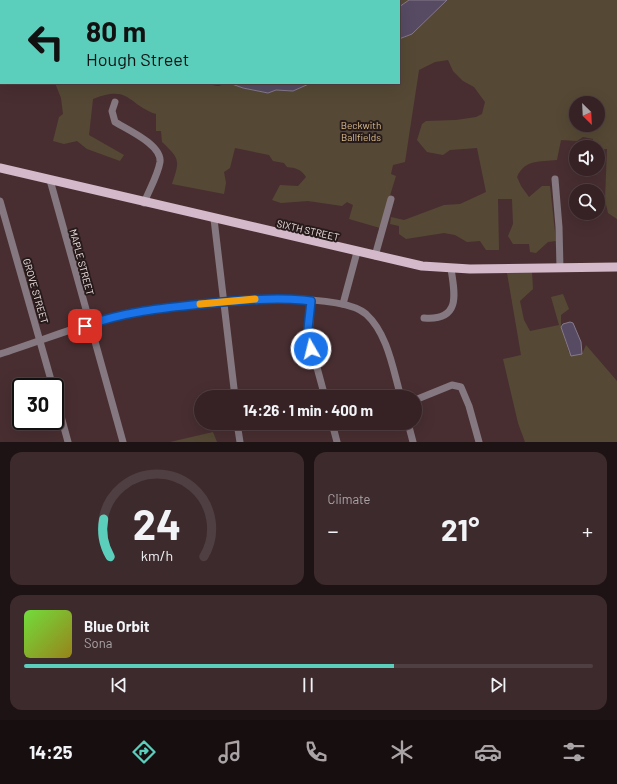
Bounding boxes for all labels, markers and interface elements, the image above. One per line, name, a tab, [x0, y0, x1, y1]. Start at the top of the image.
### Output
text: 80 m	[86, 14, 146, 48]
icon: left	[20, 16, 72, 68]
text: Hough Street	[86, 48, 189, 70]
north arrow	[569, 96, 605, 132]
map controls	[569, 96, 605, 220]
park label: Beckwith Ballfields	[341, 119, 381, 143]
button: sound	[569, 140, 605, 176]
button: search	[569, 184, 605, 220]
street label: SIXTH STREET	[276, 217, 341, 243]
street label: MAPLE STREET	[67, 228, 97, 297]
street label: GROVE STREET	[21, 257, 51, 325]
pin	[68, 309, 102, 343]
icon: arrive	[74, 315, 96, 337]
position arrow	[290, 328, 332, 370]
speed limit sign: 30	[12, 378, 64, 430]
text: 14:26 · 1 min · 400 m	[243, 401, 373, 419]
text: Climate	[328, 491, 371, 507]
text: 24	[133, 497, 181, 547]
text: 21°	[441, 511, 480, 547]
text: −	[328, 517, 339, 543]
text: +	[582, 517, 593, 543]
text: km/h	[141, 546, 173, 563]
text: Blue Orbit	[84, 617, 149, 635]
text: Sona	[84, 635, 112, 651]
icon: previous	[108, 674, 130, 696]
icon: pause	[297, 674, 319, 696]
icon: next	[487, 674, 509, 696]
icon: directions	[130, 738, 158, 766]
icon: music	[216, 738, 244, 766]
icon: phone	[302, 738, 330, 766]
icon: climate	[388, 738, 416, 766]
icon: car	[474, 738, 502, 766]
icon: filters	[560, 738, 588, 766]
text: 14:25	[29, 741, 73, 763]

